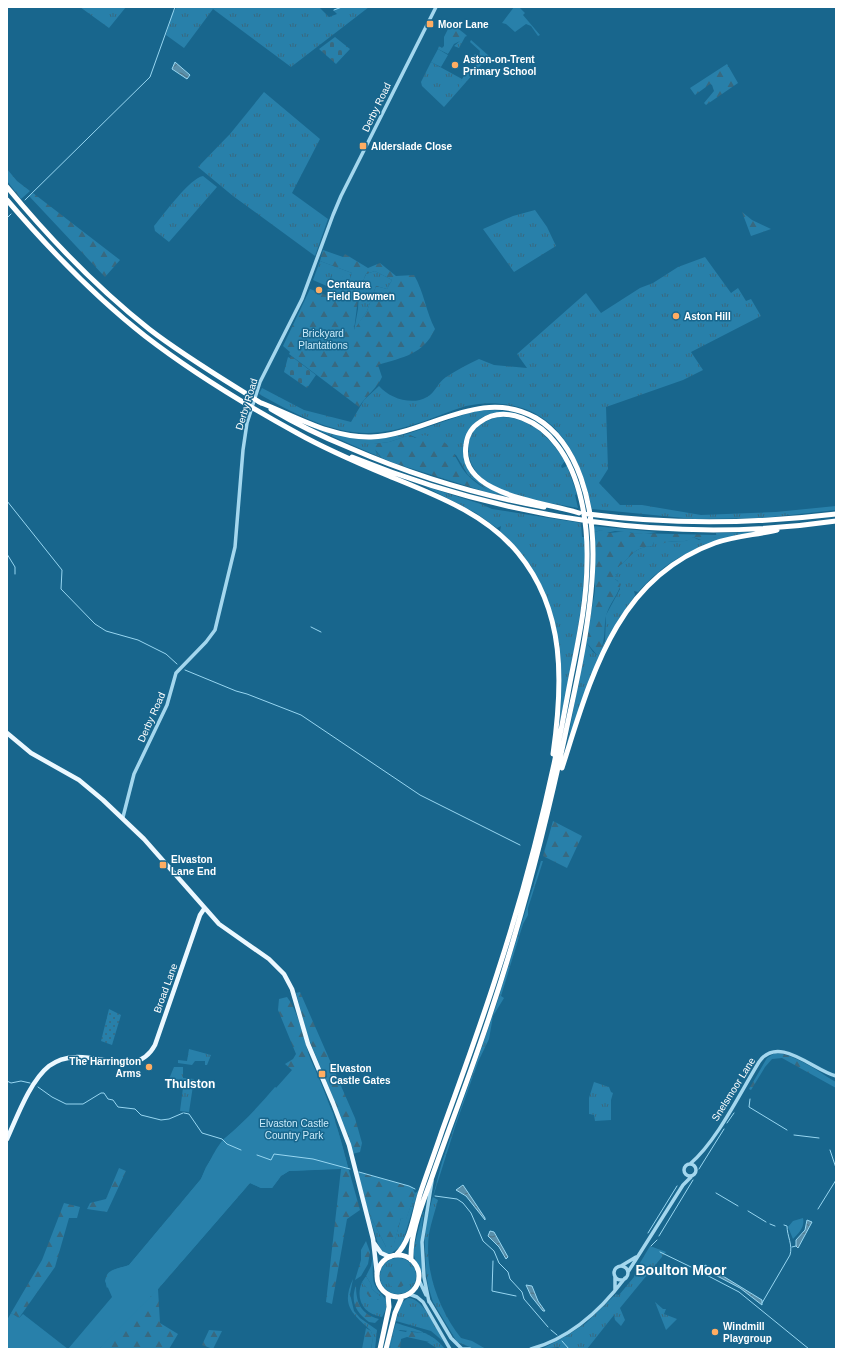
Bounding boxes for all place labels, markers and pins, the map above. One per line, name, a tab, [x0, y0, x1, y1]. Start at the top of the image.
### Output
marker: Moor Lane	[425, 19, 435, 29]
place label: Moor Lane	[438, 19, 489, 30]
place label: Aston-on-Trent Primary School	[463, 54, 537, 77]
marker: Aston-on-Trent Primary School	[450, 60, 460, 70]
marker: Alderslade Close	[358, 141, 368, 151]
place label: Alderslade Close	[371, 141, 453, 152]
place label: Centaura Field Bowmen	[327, 279, 395, 302]
marker: Centaura Field Bowmen	[314, 285, 324, 295]
marker: Aston Hill	[671, 311, 681, 321]
place label: Aston Hill	[684, 311, 731, 322]
place label: Elvaston Lane End	[171, 854, 216, 877]
marker: Elvaston Lane End	[158, 860, 168, 870]
place label: The Harrington Arms	[69, 1056, 141, 1079]
marker: The Harrington Arms	[144, 1062, 154, 1072]
place label: Elvaston Castle Gates	[330, 1063, 391, 1086]
marker: Elvaston Castle Gates	[317, 1069, 327, 1079]
place label: Windmill Playgroup	[723, 1321, 772, 1344]
marker: Windmill Playgroup	[710, 1327, 720, 1337]

